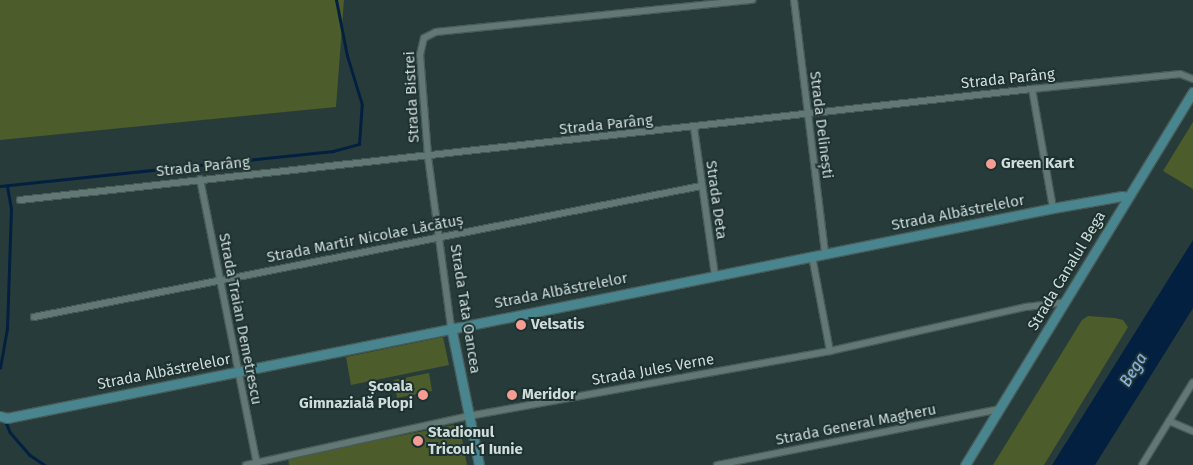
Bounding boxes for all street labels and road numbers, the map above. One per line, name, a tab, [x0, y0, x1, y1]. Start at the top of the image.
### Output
street label: Strada Bistrei	[401, 51, 423, 143]
street label: Strada Parâng	[960, 65, 1056, 93]
street label: Strada Delinești	[805, 70, 837, 180]
street label: Strada Parâng	[558, 111, 654, 139]
street label: Strada Parâng	[155, 153, 251, 181]
street label: Strada Deta	[702, 159, 730, 241]
street label: Strada Albăstrelelor	[890, 191, 1026, 235]
street label: Strada Canalul Bega	[1024, 208, 1110, 334]
street label: Strada Martir Nicolae Lăcătuș	[265, 211, 465, 267]
street label: Strada Traian Demetrescu	[215, 232, 265, 406]
street label: Strada Tata Oancea	[446, 243, 484, 375]
street label: Strada Albăstrelelor	[493, 269, 629, 313]
street label: Strada Albăstrelelor	[96, 350, 232, 394]
street label: Strada Jules Verne	[590, 350, 716, 390]
street label: Strada General Magheru	[774, 401, 938, 449]

